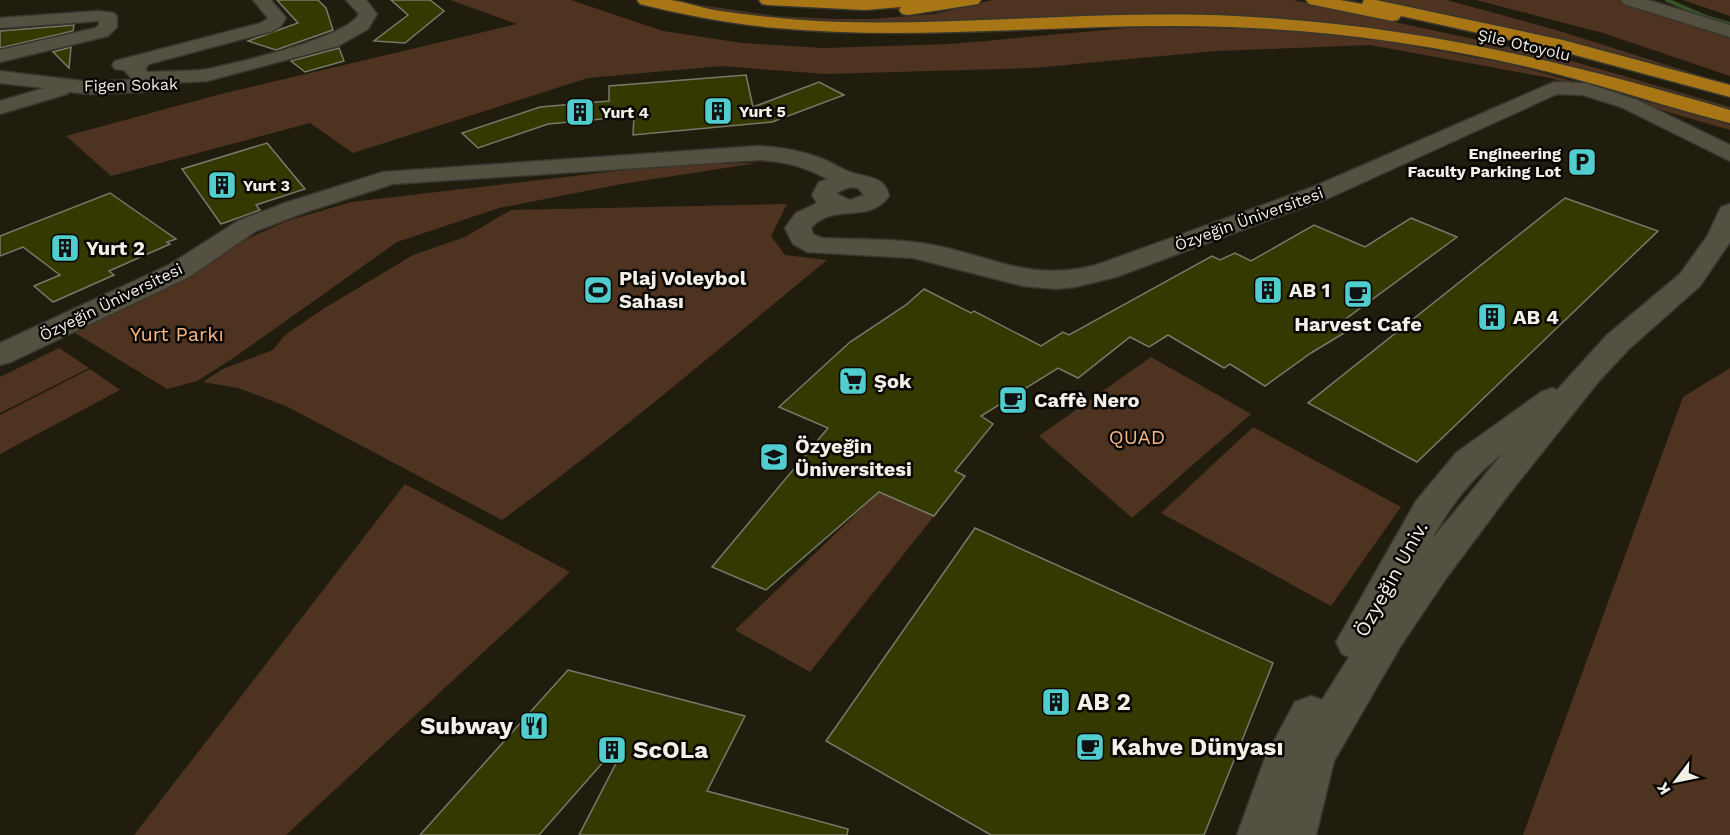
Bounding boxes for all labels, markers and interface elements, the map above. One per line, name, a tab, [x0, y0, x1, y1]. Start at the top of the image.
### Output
street label: Şile Otoyolu	[1476, 25, 1572, 65]
street label: Figen Sokak	[84, 75, 178, 95]
building icon: Yurt 5	[702, 95, 734, 127]
building icon: Yurt 4	[564, 96, 596, 128]
place label: Yurt 5	[739, 102, 786, 121]
place label: Yurt 4	[601, 103, 649, 122]
place label: Engineering Faculty Parking Lot	[1408, 144, 1561, 181]
parking icon: Engineering Faculty Parking Lot	[1566, 146, 1598, 178]
building icon: Yurt 3	[206, 169, 238, 201]
place label: Yurt 3	[243, 176, 290, 195]
street label: Özyeğin Üniversitesi	[1172, 183, 1326, 255]
building icon: Yurt 2	[49, 232, 81, 264]
place label: Yurt 2	[86, 236, 145, 260]
street label: Özyeğin Üniversitesi	[37, 259, 185, 345]
place label: Plaj Voleybol Sahası	[619, 266, 747, 313]
sports icon: Plaj Voleybol Sahası	[582, 274, 614, 306]
building icon: AB 1	[1252, 274, 1284, 306]
place label: AB 1	[1289, 278, 1330, 302]
cafe icon: Harvest Cafe	[1342, 278, 1374, 310]
building icon: AB 4	[1476, 301, 1508, 333]
place label: AB 4	[1513, 305, 1559, 329]
place label: Harvest Cafe	[1294, 312, 1422, 336]
park label: Yurt Parkı	[130, 322, 224, 346]
supermarket icon: Şok	[837, 365, 869, 397]
place label: Şok	[874, 369, 912, 393]
cafe icon: Caffè Nero	[997, 384, 1029, 416]
place label: Caffè Nero	[1034, 388, 1139, 412]
park label: QUAD	[1109, 425, 1165, 449]
place label: Özyeğin Üniversitesi	[795, 434, 912, 481]
school or university icon: Özyeğin Üniversitesi	[758, 441, 790, 473]
street label: Özyeğin Univ.	[1349, 517, 1433, 641]
building icon: AB 2	[1040, 686, 1072, 718]
place label: AB 2	[1077, 688, 1131, 716]
restaurant icon: Subway	[518, 710, 550, 742]
place label: Subway	[420, 712, 513, 740]
cafe icon: Kahve Dünyası	[1074, 731, 1106, 763]
place label: Kahve Dünyası	[1111, 733, 1283, 761]
building icon: ScOLa	[596, 734, 628, 766]
place label: ScOLa	[633, 736, 708, 764]
north arrow	[1646, 751, 1706, 811]
text: K	[1653, 779, 1675, 798]

